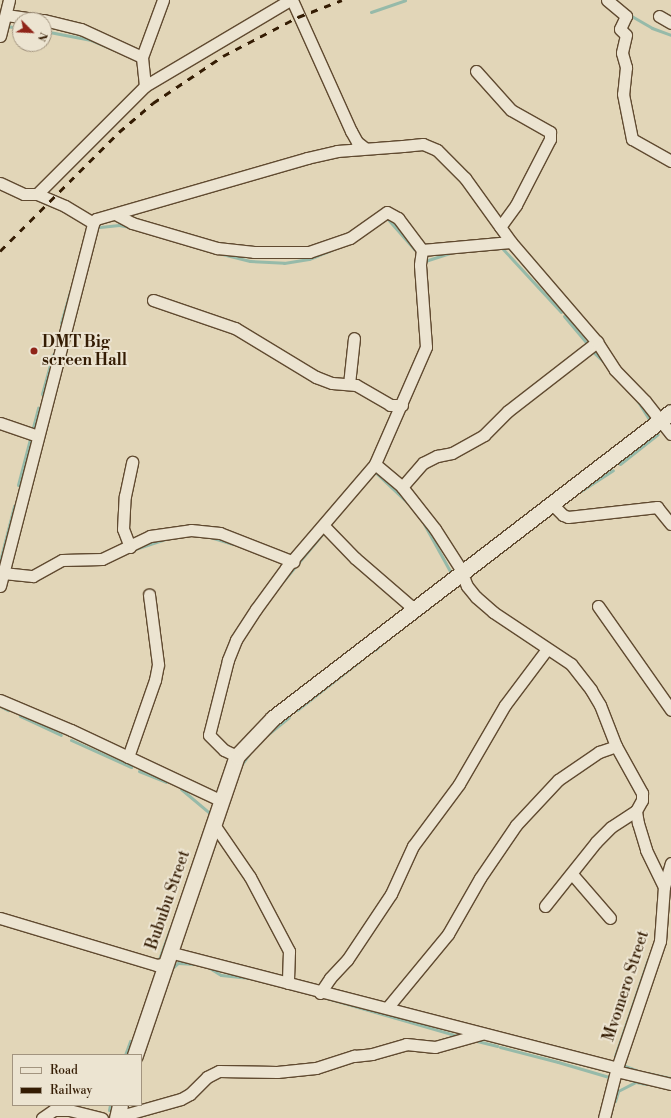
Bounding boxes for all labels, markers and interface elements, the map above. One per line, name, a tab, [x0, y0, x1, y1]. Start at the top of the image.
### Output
north arrow	[12, 12, 52, 52]
text: N	[34, 30, 50, 43]
place label: DMT Big screen Hall	[42, 332, 127, 370]
marker: DMT Big screen Hall	[29, 346, 39, 356]
street label: Bububu Street	[142, 848, 194, 952]
street label: Mvomero Street	[599, 928, 653, 1044]
legend	[12, 1054, 142, 1106]
text: Road	[50, 1063, 78, 1078]
text: Railway	[50, 1083, 92, 1098]

